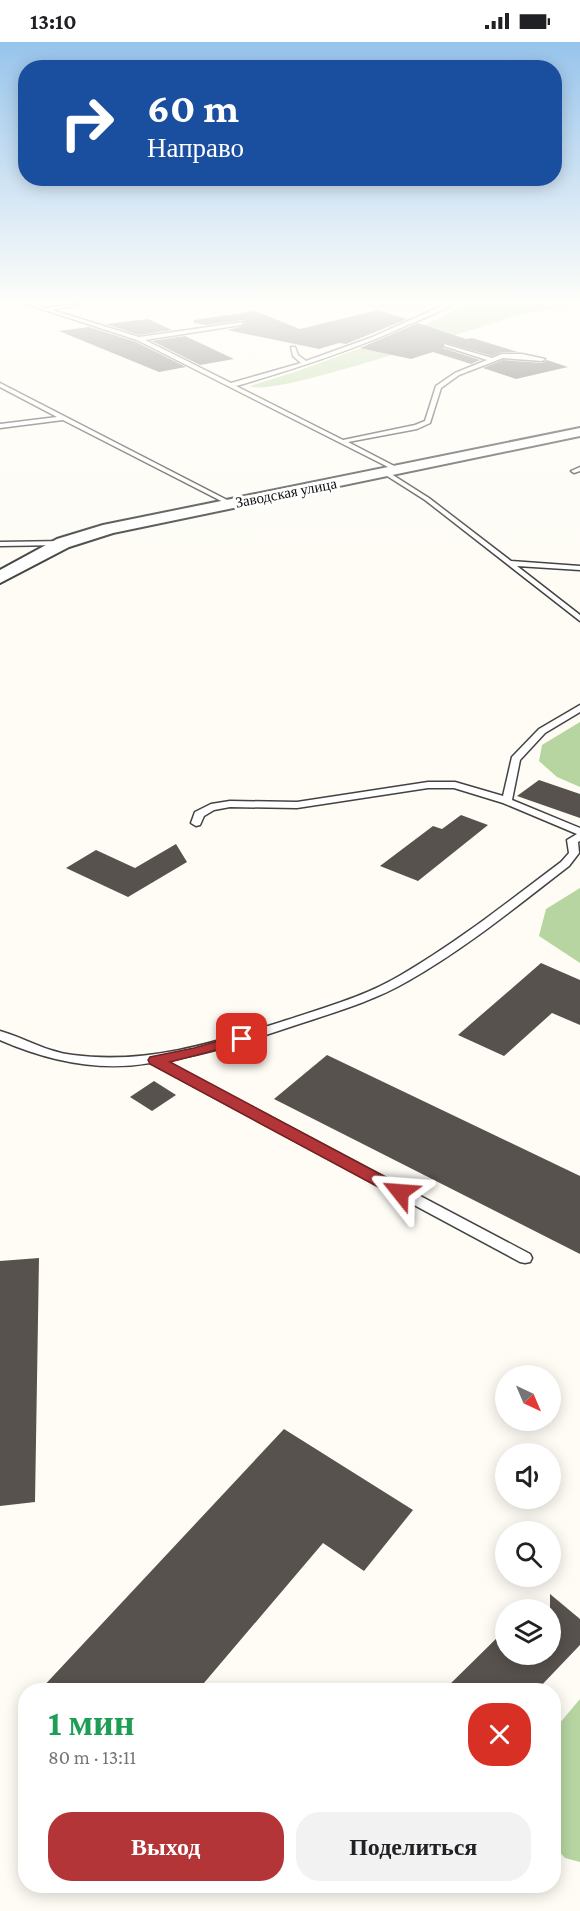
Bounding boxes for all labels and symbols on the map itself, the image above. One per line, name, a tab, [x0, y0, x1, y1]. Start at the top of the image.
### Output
street label: Заводская улица	[234, 475, 338, 511]
pin	[216, 1013, 267, 1064]
position arrow	[368, 1160, 432, 1224]
north arrow	[495, 1365, 561, 1431]

